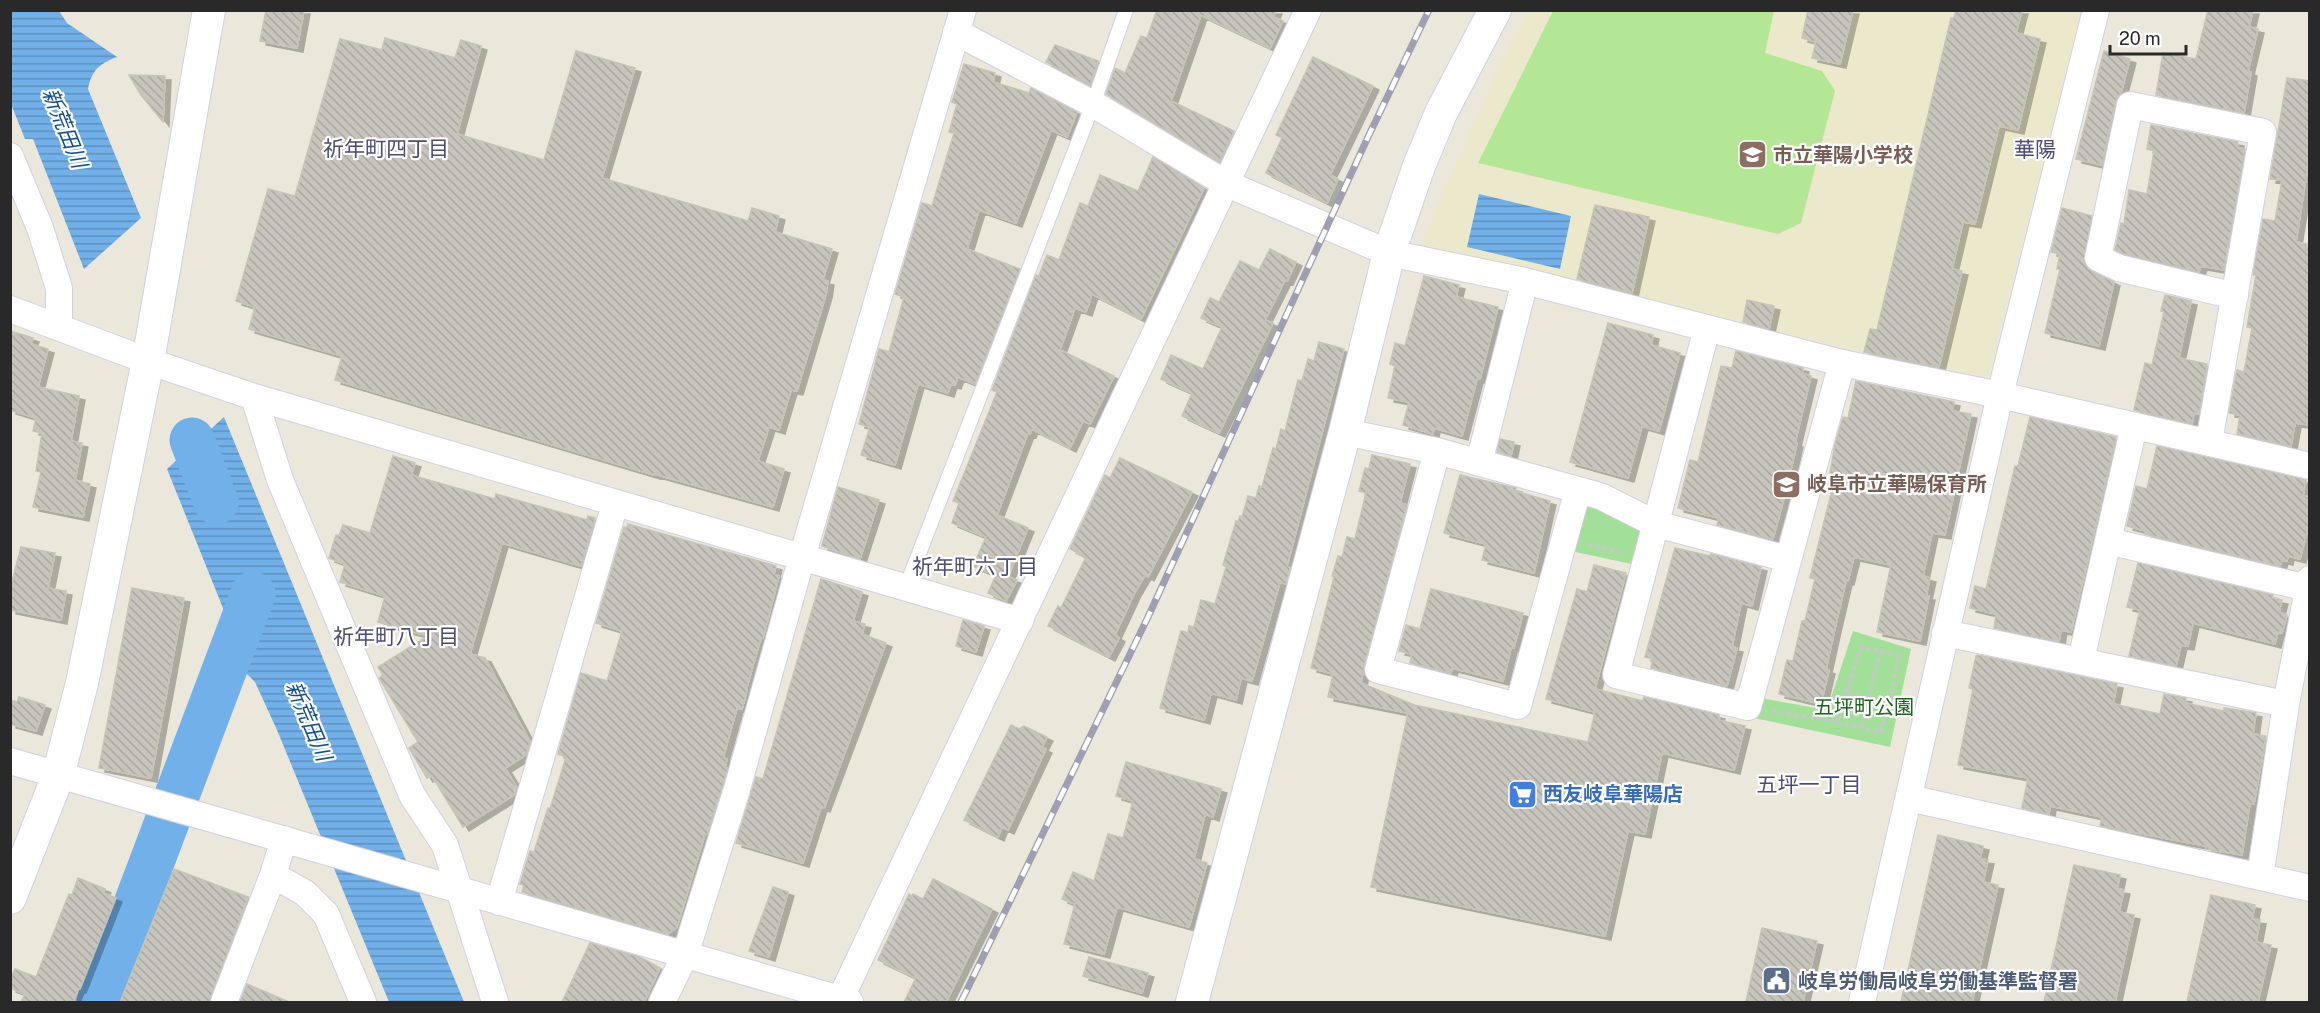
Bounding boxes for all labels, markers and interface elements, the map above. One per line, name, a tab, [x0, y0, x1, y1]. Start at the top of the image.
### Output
scale bar	[2110, 18, 2186, 56]
text: 20 m	[2119, 28, 2161, 49]
water label: 新荒田川	[38, 84, 93, 173]
district label: 祈年町四丁目	[323, 136, 449, 161]
district label: 華陽	[2014, 137, 2056, 162]
school or university icon: 市立華陽小学校	[1736, 139, 1768, 171]
place label: 市立華陽小学校	[1773, 143, 1913, 167]
school or university icon: 岐阜市立華陽保育所	[1770, 468, 1802, 500]
place label: 岐阜市立華陽保育所	[1807, 472, 1987, 496]
district label: 祈年町六丁目	[912, 554, 1038, 579]
district label: 祈年町八丁目	[333, 624, 459, 649]
water label: 新荒田川	[281, 677, 338, 766]
park label: 五坪町公園	[1814, 695, 1914, 719]
district label: 五坪一丁目	[1757, 772, 1862, 797]
supermarket icon: 西友岐阜華陽店	[1506, 778, 1538, 810]
place label: 西友岐阜華陽店	[1543, 782, 1683, 806]
public building icon: 岐阜労働局岐阜労働基準監督署	[1761, 965, 1793, 997]
place label: 岐阜労働局岐阜労働基準監督署	[1798, 969, 2078, 993]

